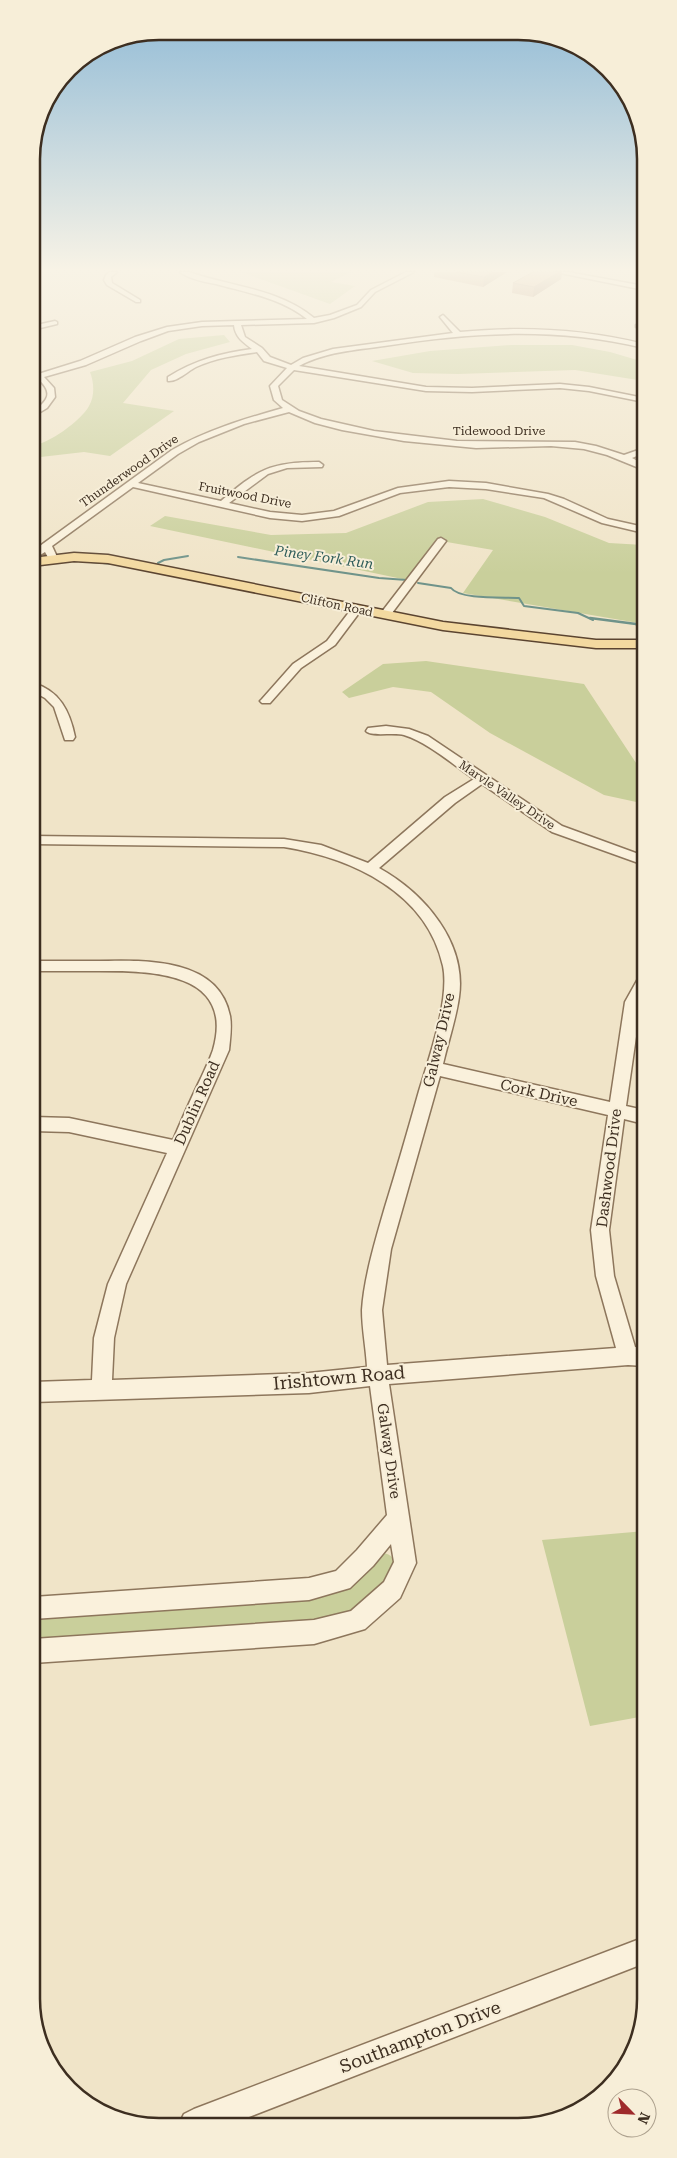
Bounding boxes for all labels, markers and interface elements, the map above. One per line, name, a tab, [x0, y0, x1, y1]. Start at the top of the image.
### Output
street label: Tidewood Drive	[453, 424, 546, 438]
street label: Thunderwood Drive	[77, 432, 181, 510]
street label: Fruitwood Drive	[197, 479, 293, 511]
water label: Piney Fork Run	[273, 542, 375, 572]
street label: Clifton Road	[300, 591, 374, 620]
street label: Marvle Valley Drive	[456, 758, 558, 833]
street label: Galway Drive	[419, 991, 459, 1089]
street label: Dublin Road	[170, 1058, 224, 1148]
street label: Cork Drive	[499, 1075, 579, 1111]
street label: Dashwood Drive	[593, 1108, 625, 1228]
street label: Irishtown Road	[272, 1361, 406, 1394]
street label: Galway Drive	[373, 1402, 405, 1500]
street label: Southampton Drive	[336, 1996, 503, 2077]
north arrow	[607, 2088, 657, 2138]
text: N	[634, 2110, 653, 2127]

